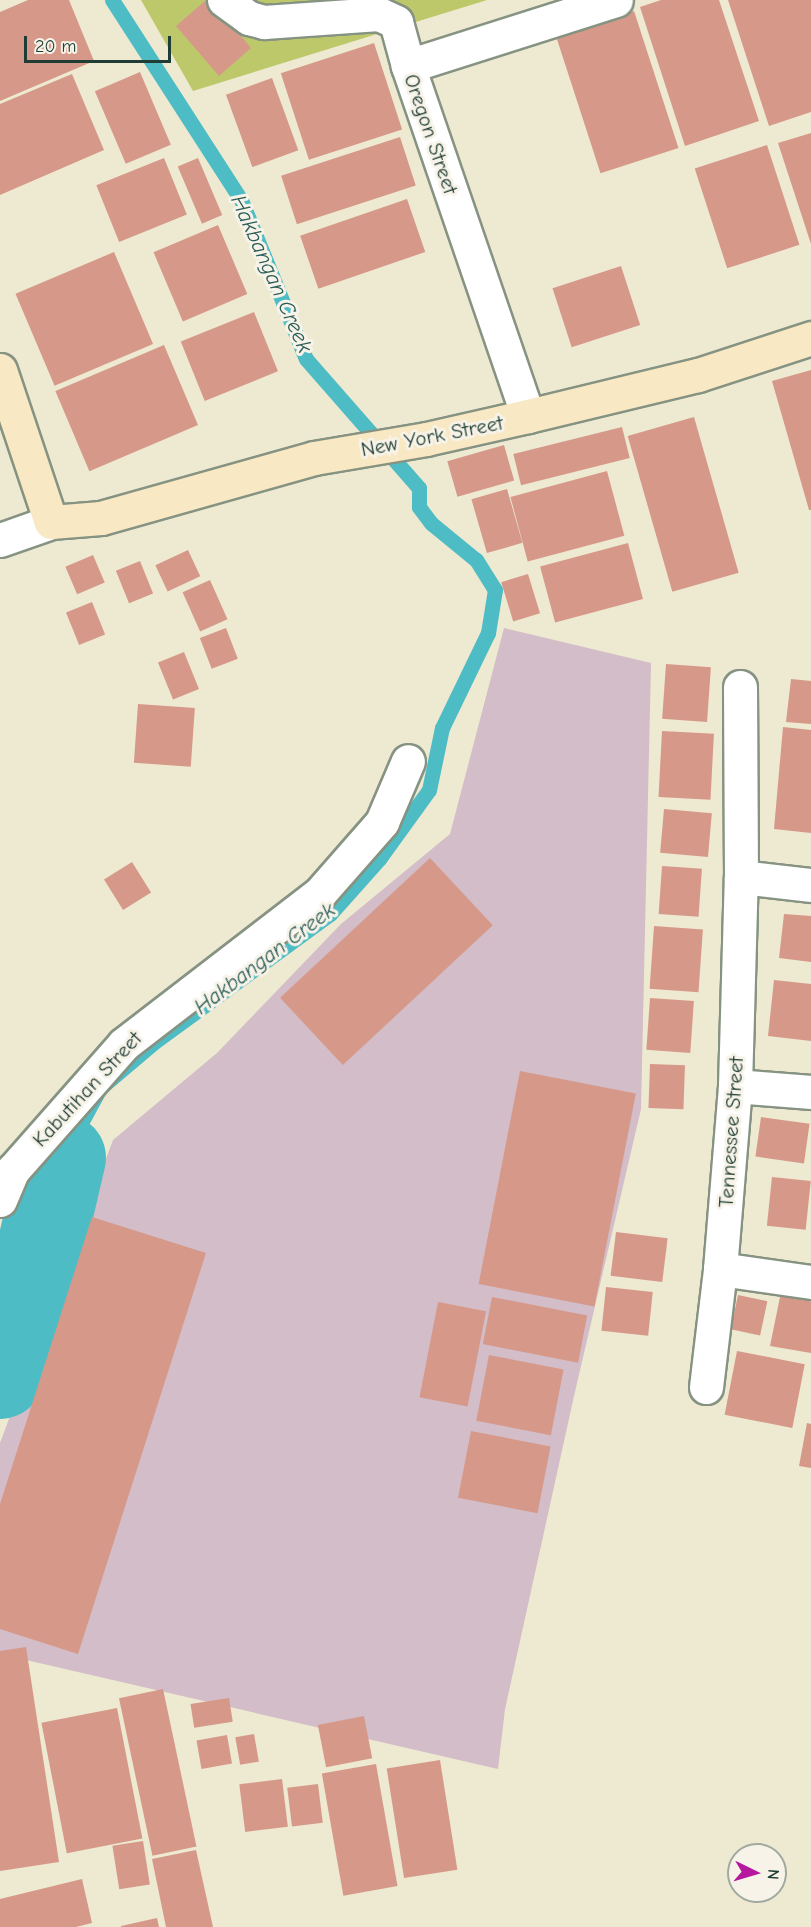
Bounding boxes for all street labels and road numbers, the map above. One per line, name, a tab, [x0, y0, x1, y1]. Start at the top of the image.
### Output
street label: Oregon Street	[399, 71, 463, 197]
street label: New York Street	[359, 410, 505, 462]
street label: Kabutihan Street	[27, 1026, 147, 1152]
street label: Tennessee Street	[713, 1056, 749, 1208]

